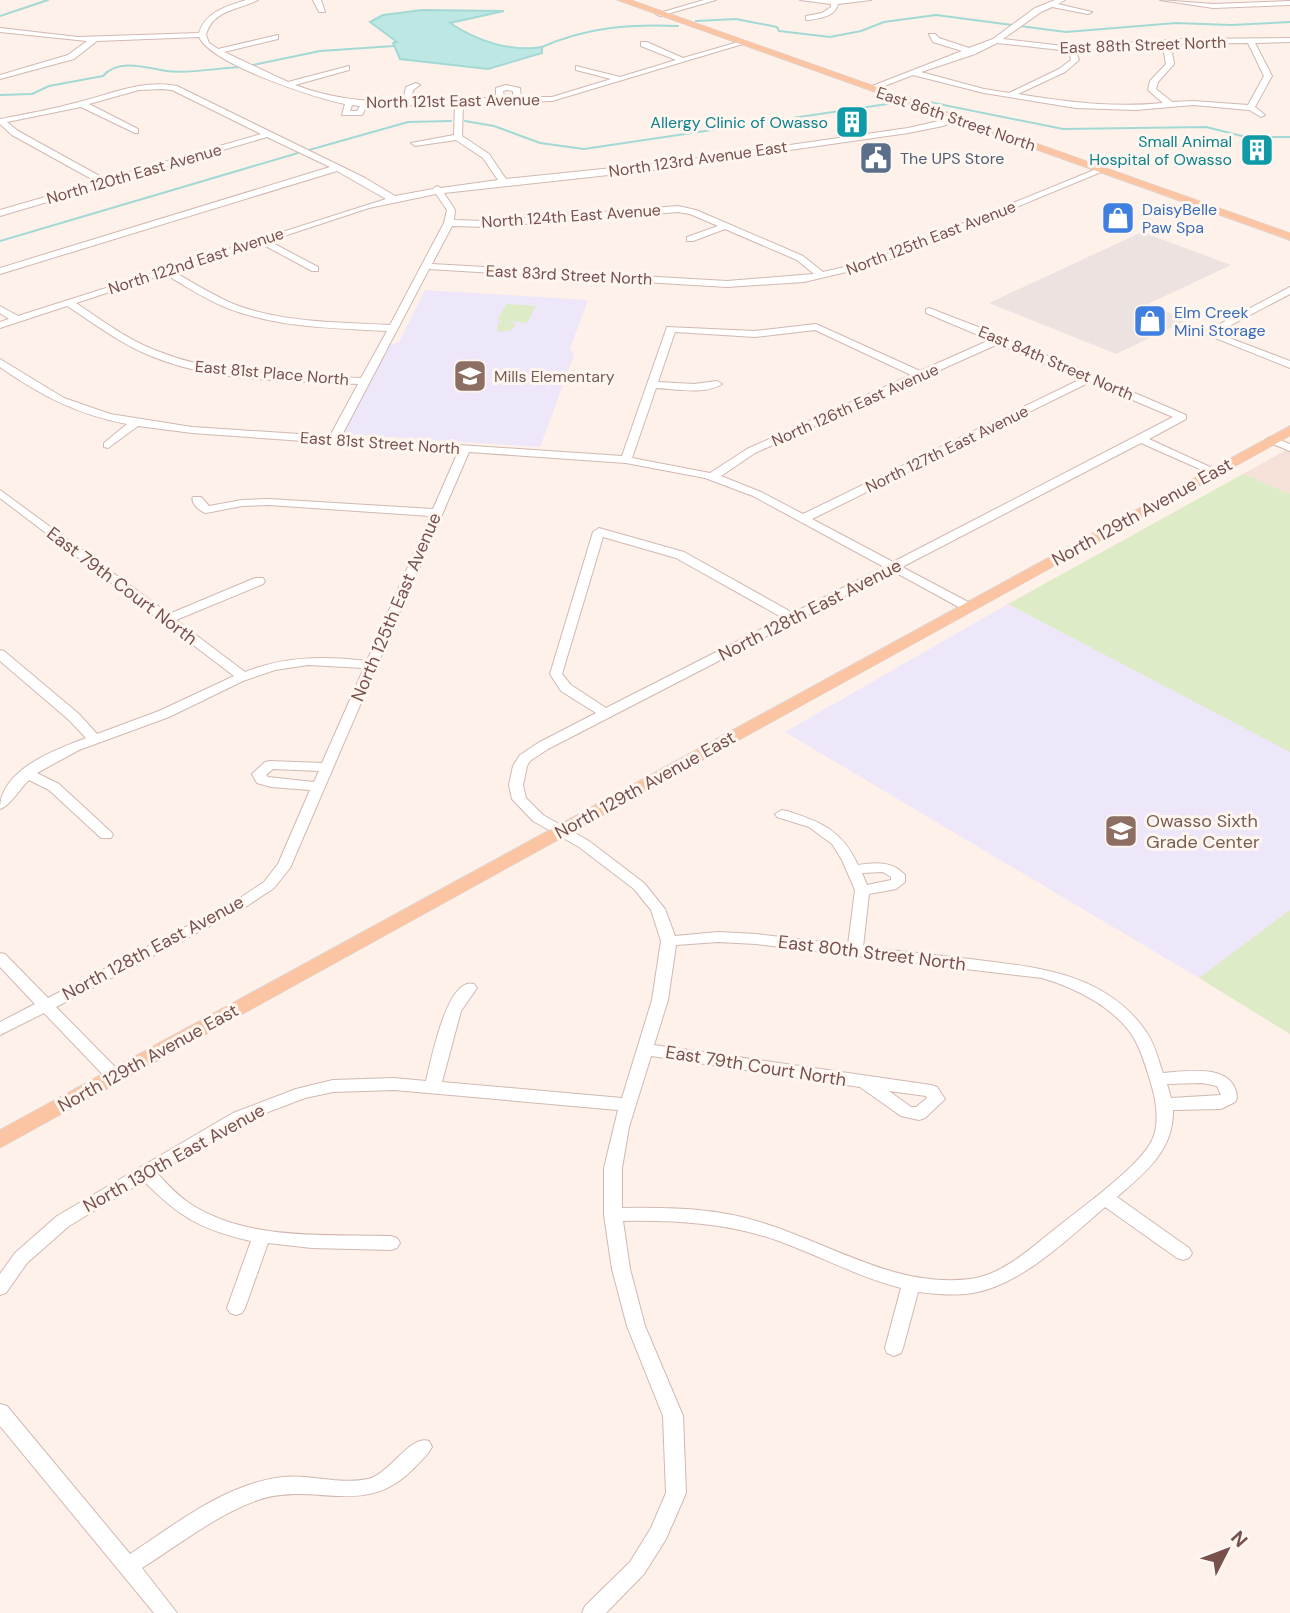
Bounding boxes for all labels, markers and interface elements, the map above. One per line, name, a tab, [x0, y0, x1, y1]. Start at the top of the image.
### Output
street label: East 88th Street North	[1059, 32, 1227, 58]
street label: East 86th Street North	[874, 82, 1038, 156]
street label: North 121st East Avenue	[366, 89, 540, 113]
building icon: Allergy Clinic of Owasso	[833, 103, 871, 141]
place label: Allergy Clinic of Owasso	[650, 112, 828, 133]
place label: Small Animal Hospital of Owasso	[1089, 131, 1232, 170]
building icon: Small Animal Hospital of Owasso	[1238, 131, 1276, 169]
street label: North 123rd Avenue East	[607, 136, 789, 182]
street label: North 120th East Avenue	[44, 139, 224, 209]
public building icon: The UPS Store	[857, 139, 895, 177]
place label: The UPS Store	[900, 148, 1004, 169]
street label: North 125th East Avenue	[843, 196, 1019, 280]
street label: North 124th East Avenue	[481, 199, 661, 233]
shop icon: DaisyBelle Paw Spa	[1099, 199, 1137, 237]
place label: DaisyBelle Paw Spa	[1142, 199, 1217, 238]
street label: North 122nd East Avenue	[106, 223, 286, 299]
street label: East 83rd Street North	[485, 260, 653, 290]
shop icon: Elm Creek Mini Storage	[1131, 302, 1169, 340]
place label: Elm Creek Mini Storage	[1174, 302, 1266, 341]
street label: East 84th Street North	[975, 321, 1137, 405]
street label: East 81st Place North	[194, 356, 350, 390]
school or university icon: Mills Elementary	[451, 357, 489, 395]
street label: North 126th East Avenue	[768, 359, 942, 451]
place label: Mills Elementary	[494, 366, 615, 387]
street label: North 127th East Avenue	[862, 400, 1032, 498]
street label: East 81st Street North	[299, 427, 461, 459]
street label: North 129th Avenue East	[1047, 452, 1237, 572]
street label: North 125th East Avenue	[345, 509, 447, 705]
street label: East 79th Court North	[42, 521, 202, 651]
street label: North 128th East Avenue	[714, 553, 906, 667]
street label: North 129th Avenue East	[550, 725, 740, 845]
place label: Owasso Sixth Grade Center	[1146, 809, 1260, 854]
school or university icon: Owasso Sixth Grade Center	[1102, 812, 1140, 850]
street label: North 128th East Avenue	[58, 890, 248, 1006]
street label: East 80th Street North	[777, 930, 967, 976]
street label: North 129th Avenue East	[53, 998, 243, 1118]
street label: East 79th Court North	[664, 1040, 848, 1092]
street label: North 130th East Avenue	[79, 1098, 269, 1218]
north arrow	[1192, 1515, 1262, 1585]
text: N	[1225, 1525, 1253, 1552]

